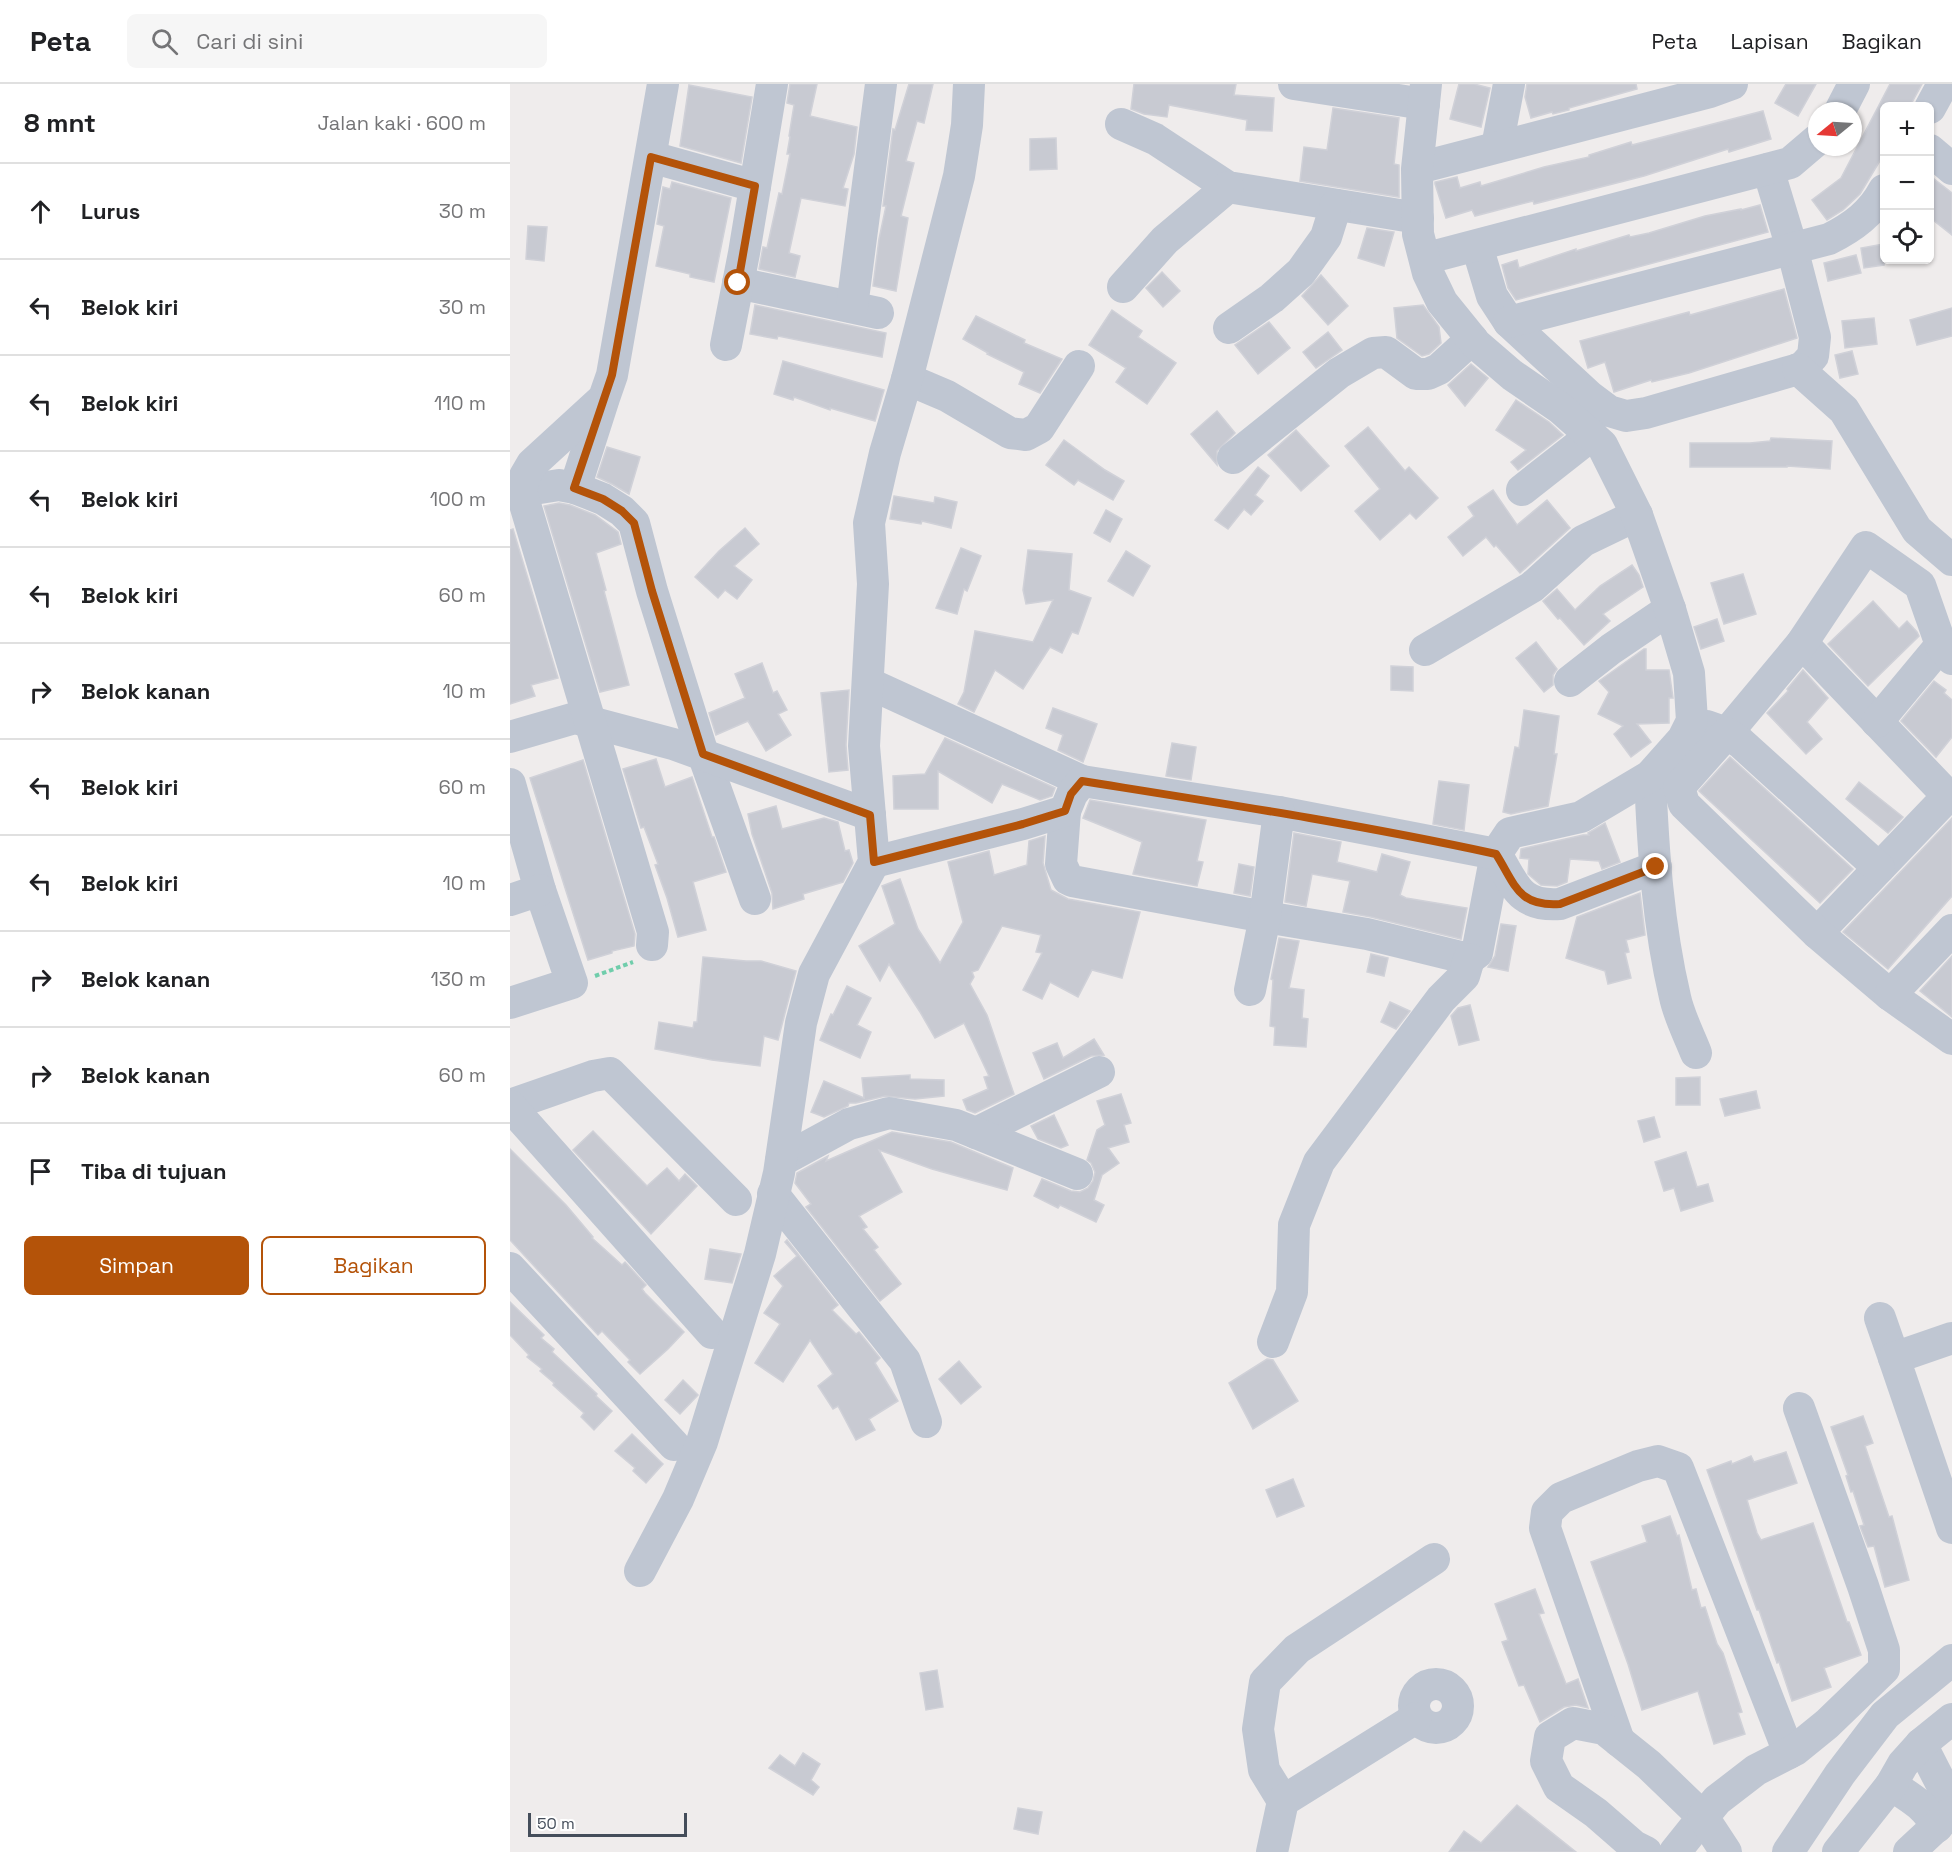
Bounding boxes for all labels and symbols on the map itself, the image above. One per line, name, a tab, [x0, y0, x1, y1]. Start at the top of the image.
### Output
north arrow	[1808, 102, 1862, 156]
route start	[724, 269, 750, 295]
route end	[1642, 853, 1668, 879]
scale bar	[528, 1810, 687, 1838]

